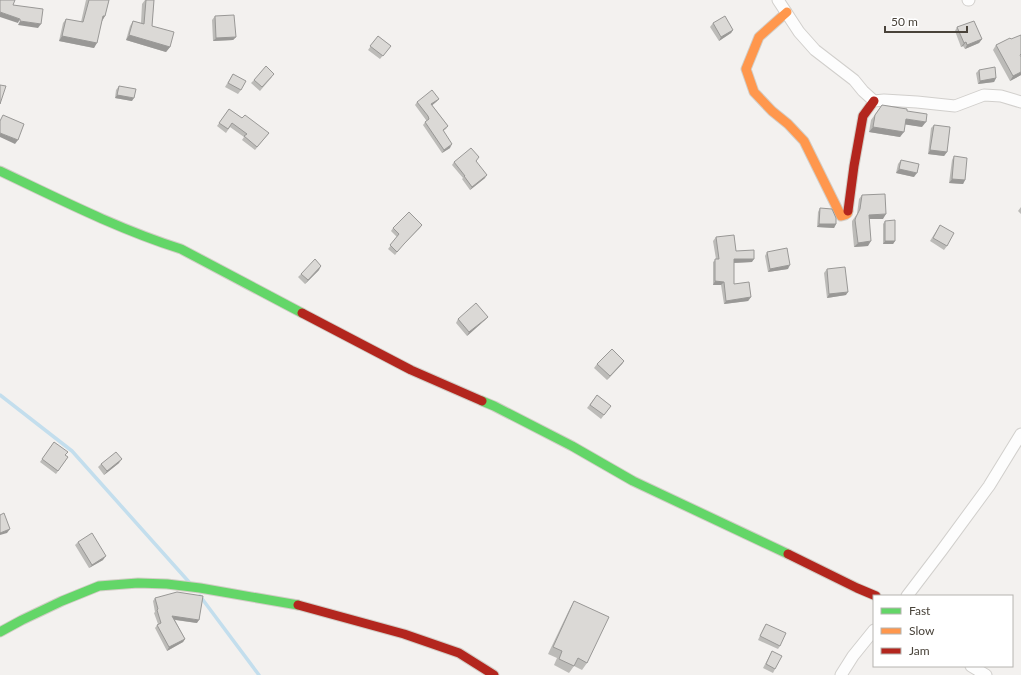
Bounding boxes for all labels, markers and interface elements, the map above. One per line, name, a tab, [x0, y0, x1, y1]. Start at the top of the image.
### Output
scale bar	[885, 8, 967, 34]
text: 50 m	[891, 14, 918, 29]
legend	[873, 595, 1013, 667]
text: Fast	[909, 603, 931, 618]
text: Slow	[909, 623, 935, 638]
text: Jam	[909, 643, 930, 658]

